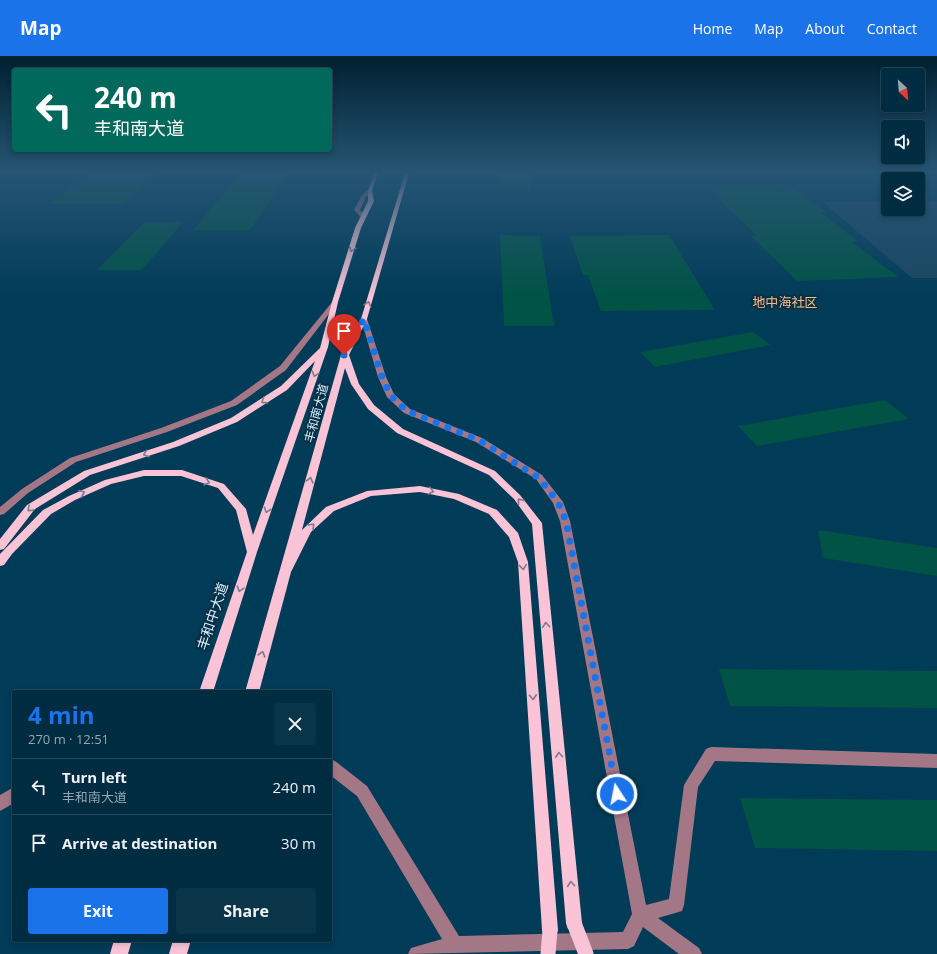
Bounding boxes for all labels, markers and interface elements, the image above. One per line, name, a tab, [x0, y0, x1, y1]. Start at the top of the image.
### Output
text: Map	[20, 15, 61, 41]
text: Home	[693, 19, 732, 38]
text: Map	[754, 19, 783, 38]
text: About	[805, 19, 845, 38]
text: Contact	[867, 19, 917, 38]
north arrow	[881, 68, 925, 112]
map controls	[881, 68, 925, 216]
text: 240 m	[94, 78, 177, 116]
icon: left	[28, 84, 80, 136]
text: 丰和南大道	[94, 116, 184, 140]
button: sound	[881, 120, 925, 164]
button: layers	[881, 172, 925, 216]
one-way arrow	[348, 245, 357, 252]
district label: 地中海社区	[752, 293, 818, 311]
one-way arrow	[363, 301, 372, 308]
pin	[327, 314, 361, 355]
icon: arrive	[333, 320, 355, 342]
one-way arrow	[311, 370, 320, 377]
street label: 丰和南大道	[300, 382, 332, 444]
one-way arrow	[262, 396, 269, 403]
one-way arrow	[143, 449, 150, 458]
one-way arrow	[204, 477, 211, 485]
one-way arrow	[305, 477, 314, 484]
one-way arrow	[428, 486, 435, 494]
one-way arrow	[78, 490, 86, 498]
one-way arrow	[518, 499, 525, 506]
one-way arrow	[27, 504, 35, 512]
one-way arrow	[264, 506, 272, 513]
one-way arrow	[307, 523, 315, 531]
one-way arrow	[519, 564, 528, 570]
street label: 丰和中大道	[192, 580, 232, 652]
one-way arrow	[236, 586, 245, 593]
one-way arrow	[542, 622, 551, 628]
one-way arrow	[257, 651, 266, 658]
one-way arrow	[529, 694, 538, 700]
text: 4 min	[28, 698, 95, 731]
button: close	[274, 703, 316, 745]
text: 270 m · 12:51	[28, 730, 109, 748]
one-way arrow	[554, 752, 563, 758]
text: Turn left	[62, 767, 127, 787]
position arrow	[596, 773, 638, 815]
icon: left	[28, 776, 50, 798]
text: 240 m	[272, 777, 316, 797]
text: 丰和南大道	[62, 788, 127, 806]
icon: arrive	[28, 832, 50, 854]
text: Arrive at destination	[62, 833, 217, 853]
text: 30 m	[281, 833, 316, 853]
one-way arrow	[566, 881, 575, 887]
button: Exit	[28, 888, 168, 934]
button: Share	[176, 888, 316, 934]

